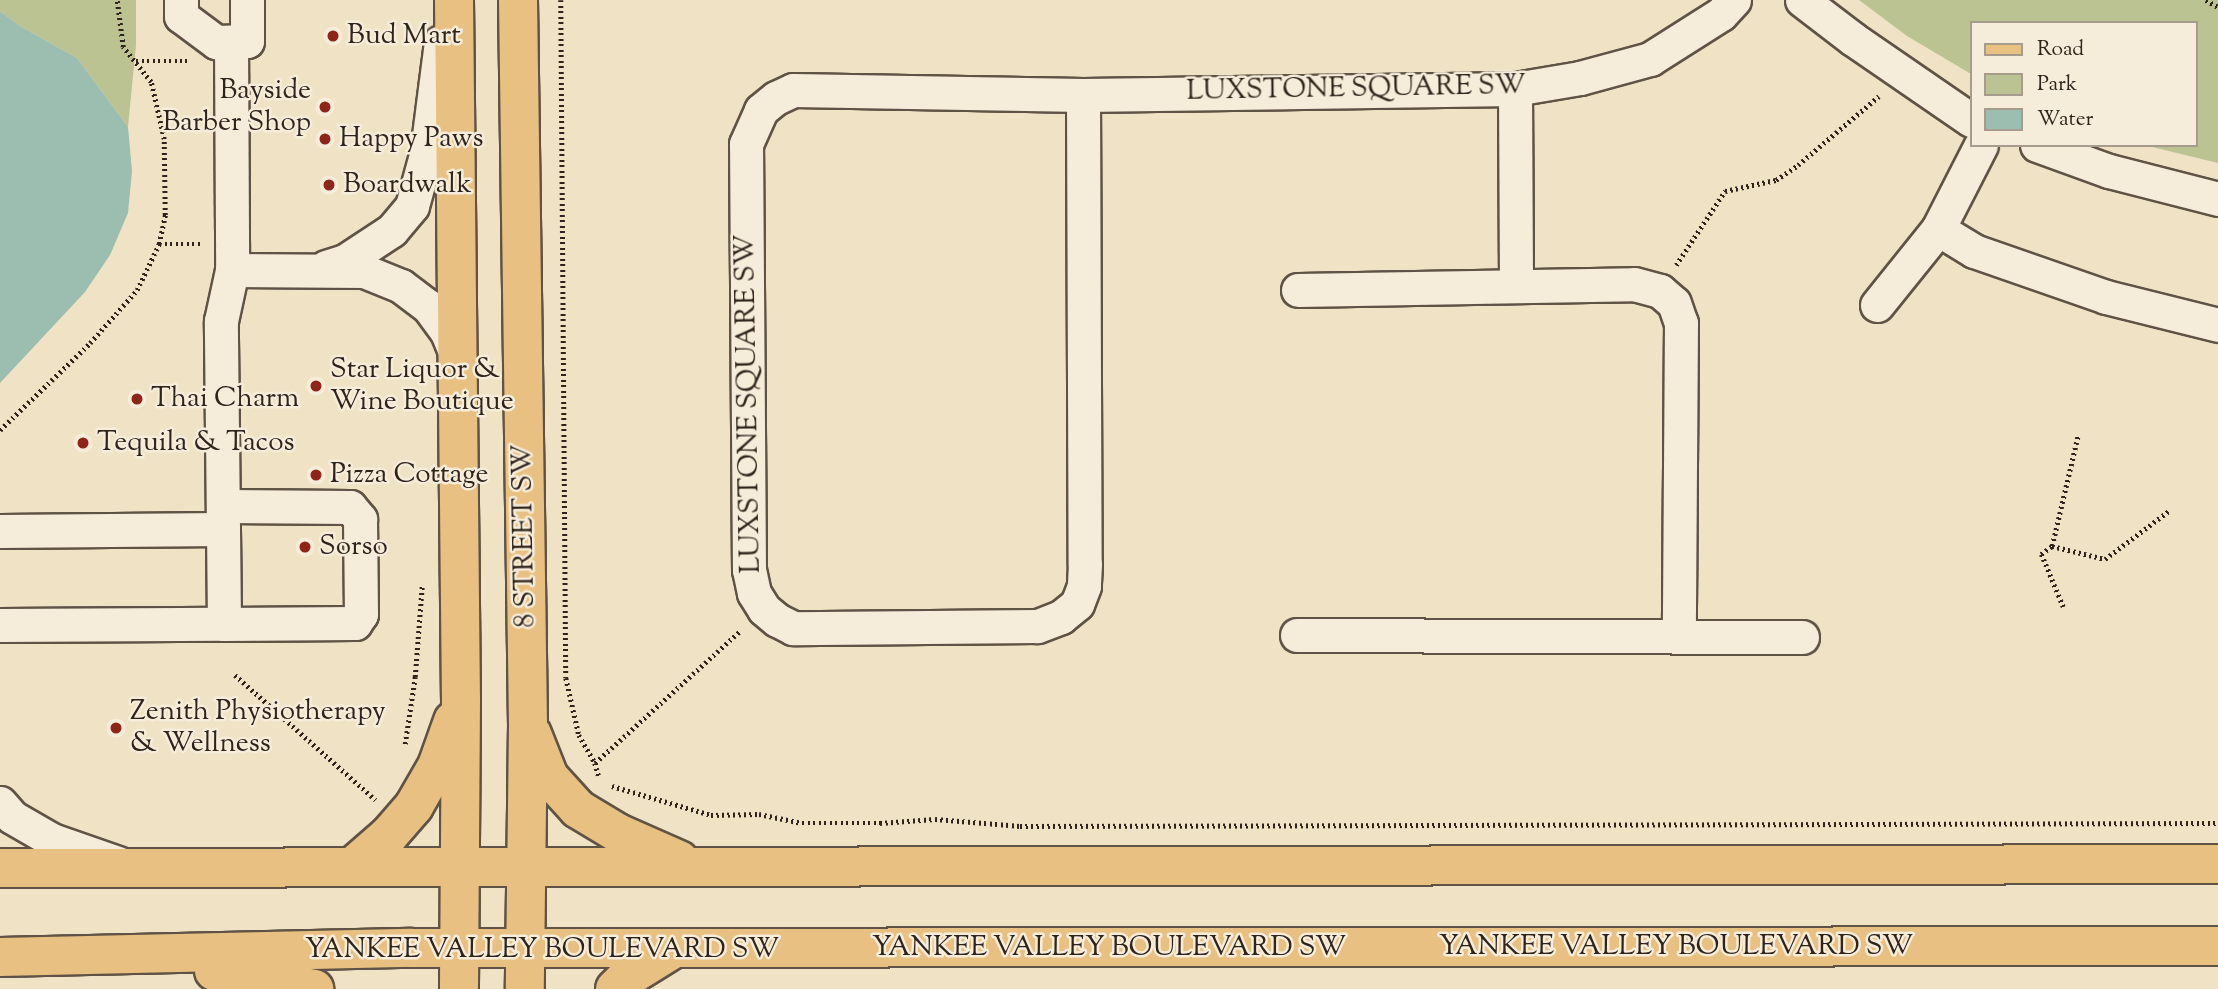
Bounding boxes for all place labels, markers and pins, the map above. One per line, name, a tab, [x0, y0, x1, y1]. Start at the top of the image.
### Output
place label: Bud Mart	[347, 19, 461, 53]
marker: Bud Mart	[325, 28, 341, 44]
place label: Bayside Barber Shop	[162, 74, 311, 140]
marker: Bayside Barber Shop	[317, 99, 333, 115]
place label: Happy Paws	[339, 122, 484, 156]
marker: Happy Paws	[317, 131, 333, 147]
place label: Boardwalk	[343, 168, 472, 202]
marker: Boardwalk	[321, 177, 337, 193]
place label: Star Liquor & Wine Boutique	[330, 353, 514, 419]
marker: Star Liquor & Wine Boutique	[308, 378, 324, 394]
place label: Thai Charm	[151, 382, 299, 416]
marker: Thai Charm	[129, 391, 145, 407]
place label: Tequila & Tacos	[97, 426, 295, 460]
marker: Tequila & Tacos	[75, 435, 91, 451]
place label: Pizza Cottage	[330, 458, 489, 492]
marker: Pizza Cottage	[308, 467, 324, 483]
place label: Sorso	[319, 530, 388, 564]
marker: Sorso	[297, 539, 313, 555]
place label: Zenith Physiotherapy & Wellness	[130, 695, 386, 761]
marker: Zenith Physiotherapy & Wellness	[108, 720, 124, 736]

